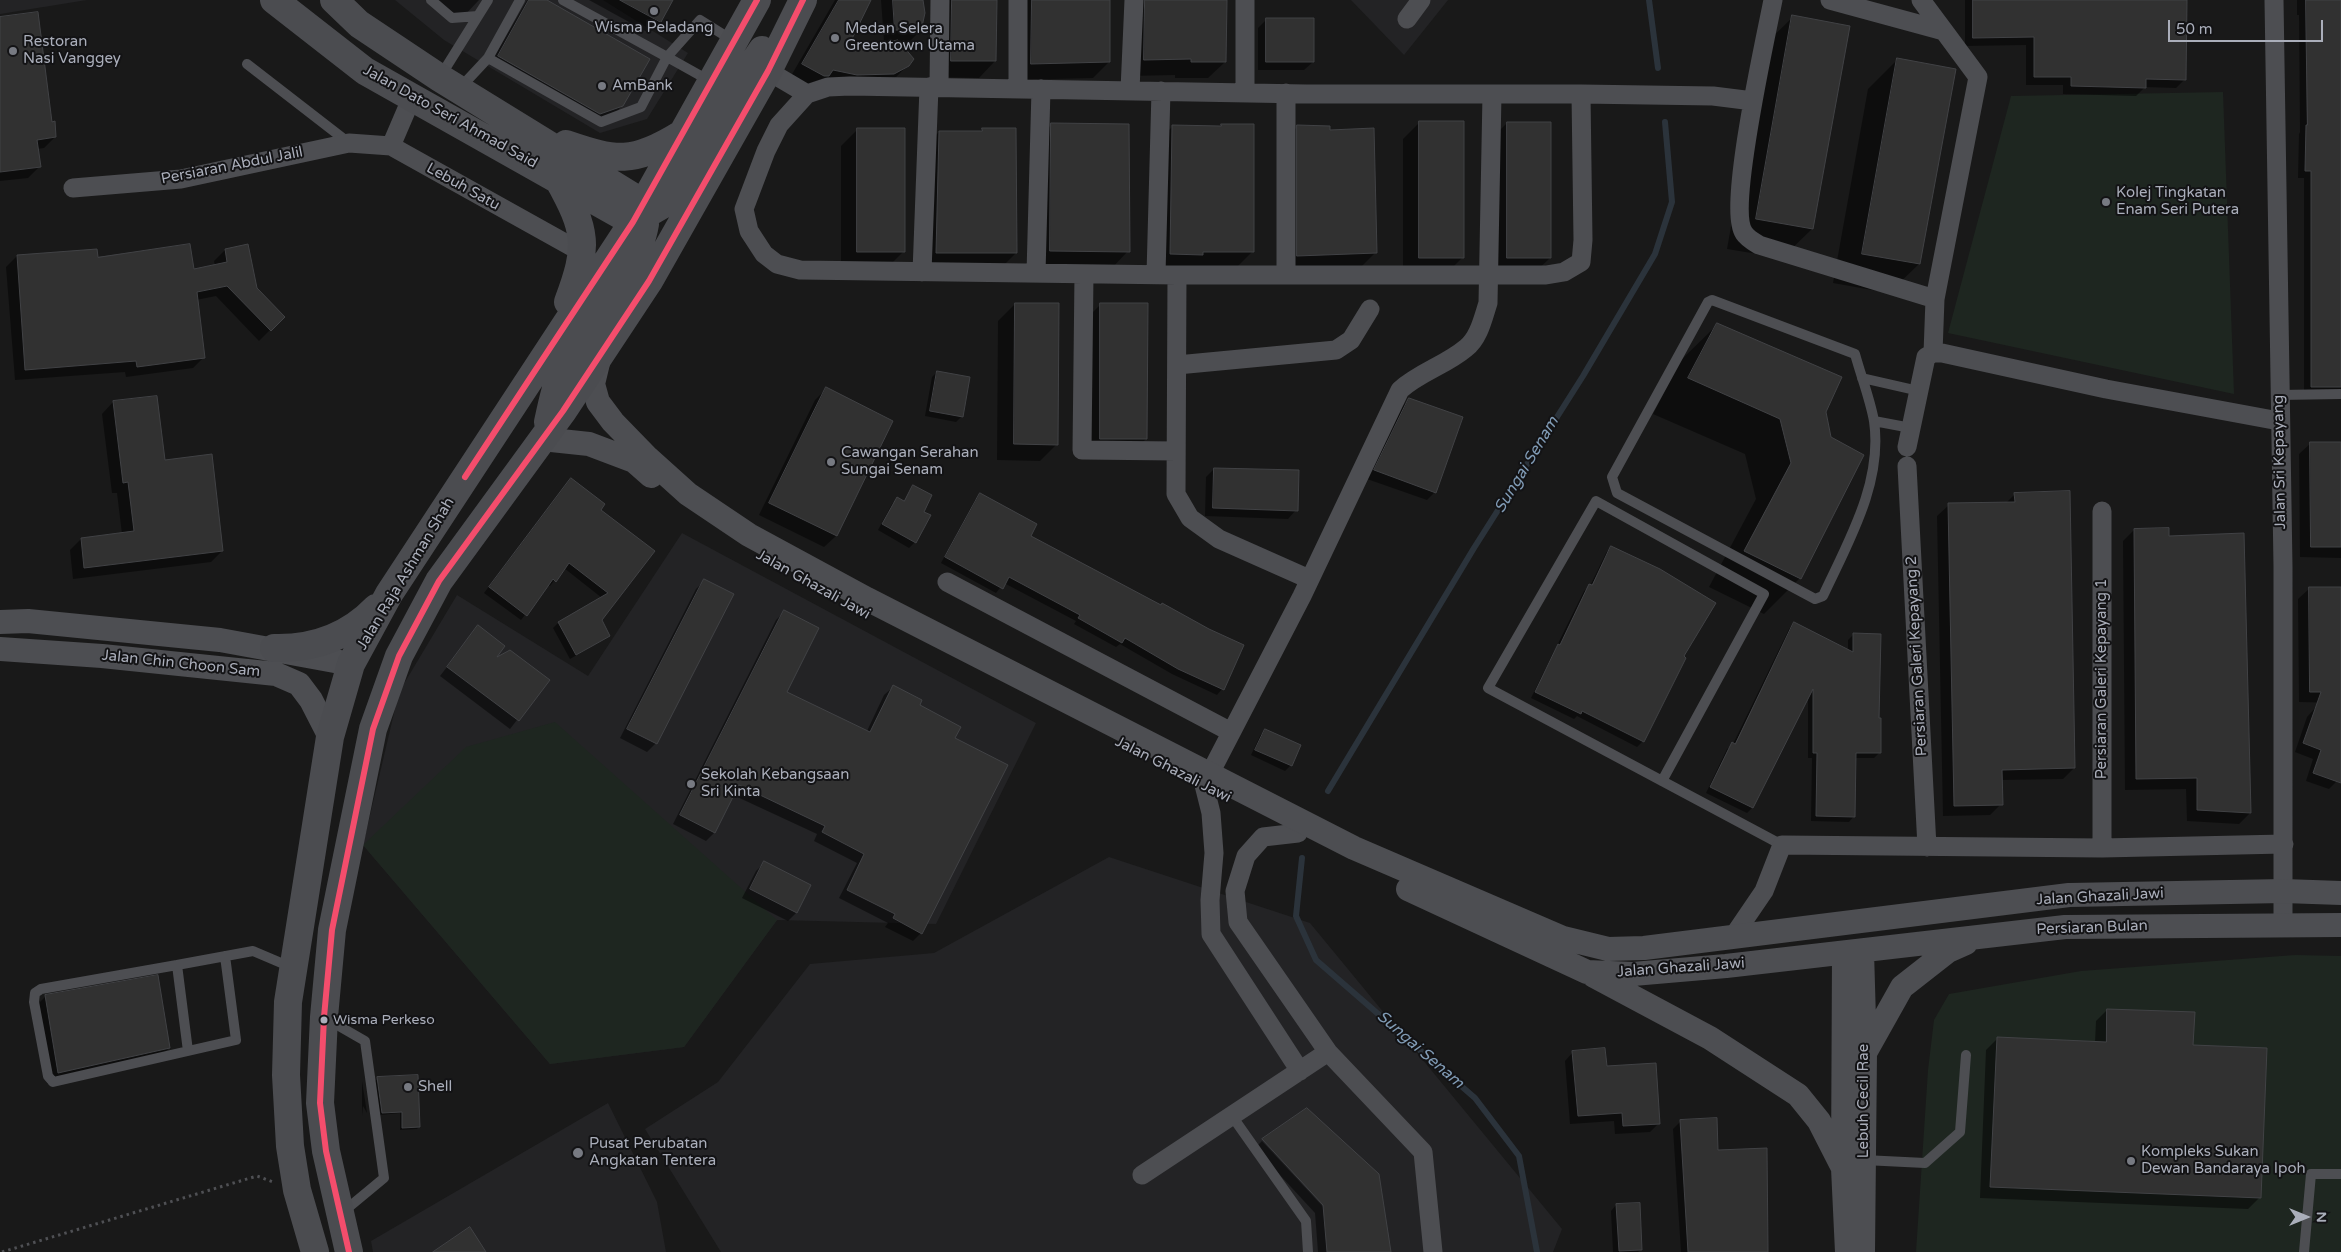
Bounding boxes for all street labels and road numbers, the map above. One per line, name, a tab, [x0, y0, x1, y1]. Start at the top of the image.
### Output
street label: Jalan Dato Seri Ahmad Said	[360, 62, 540, 172]
street label: Persiaran Abdul Jalil	[160, 143, 304, 189]
street label: Lebuh Satu	[423, 159, 503, 215]
street label: Jalan Sri Kepayang	[2270, 395, 2290, 529]
street label: Jalan Raja Ashman Shah	[353, 495, 459, 653]
street label: Jalan Ghazali Jawi	[753, 546, 873, 624]
street label: Persiaran Galeri Kepayang 2	[1903, 555, 1931, 757]
street label: Persiaran Galeri Kepayang 1	[2093, 579, 2111, 779]
street label: Jalan Chin Choon Sam	[101, 647, 261, 681]
street label: Jalan Ghazali Jawi	[1112, 733, 1234, 807]
street label: Jalan Ghazali Jawi	[2036, 885, 2164, 909]
street label: Persiaran Bulan	[2036, 917, 2148, 939]
street label: Jalan Ghazali Jawi	[1617, 955, 1745, 981]
street label: Lebuh Cecil Rae	[1855, 1044, 1873, 1158]

